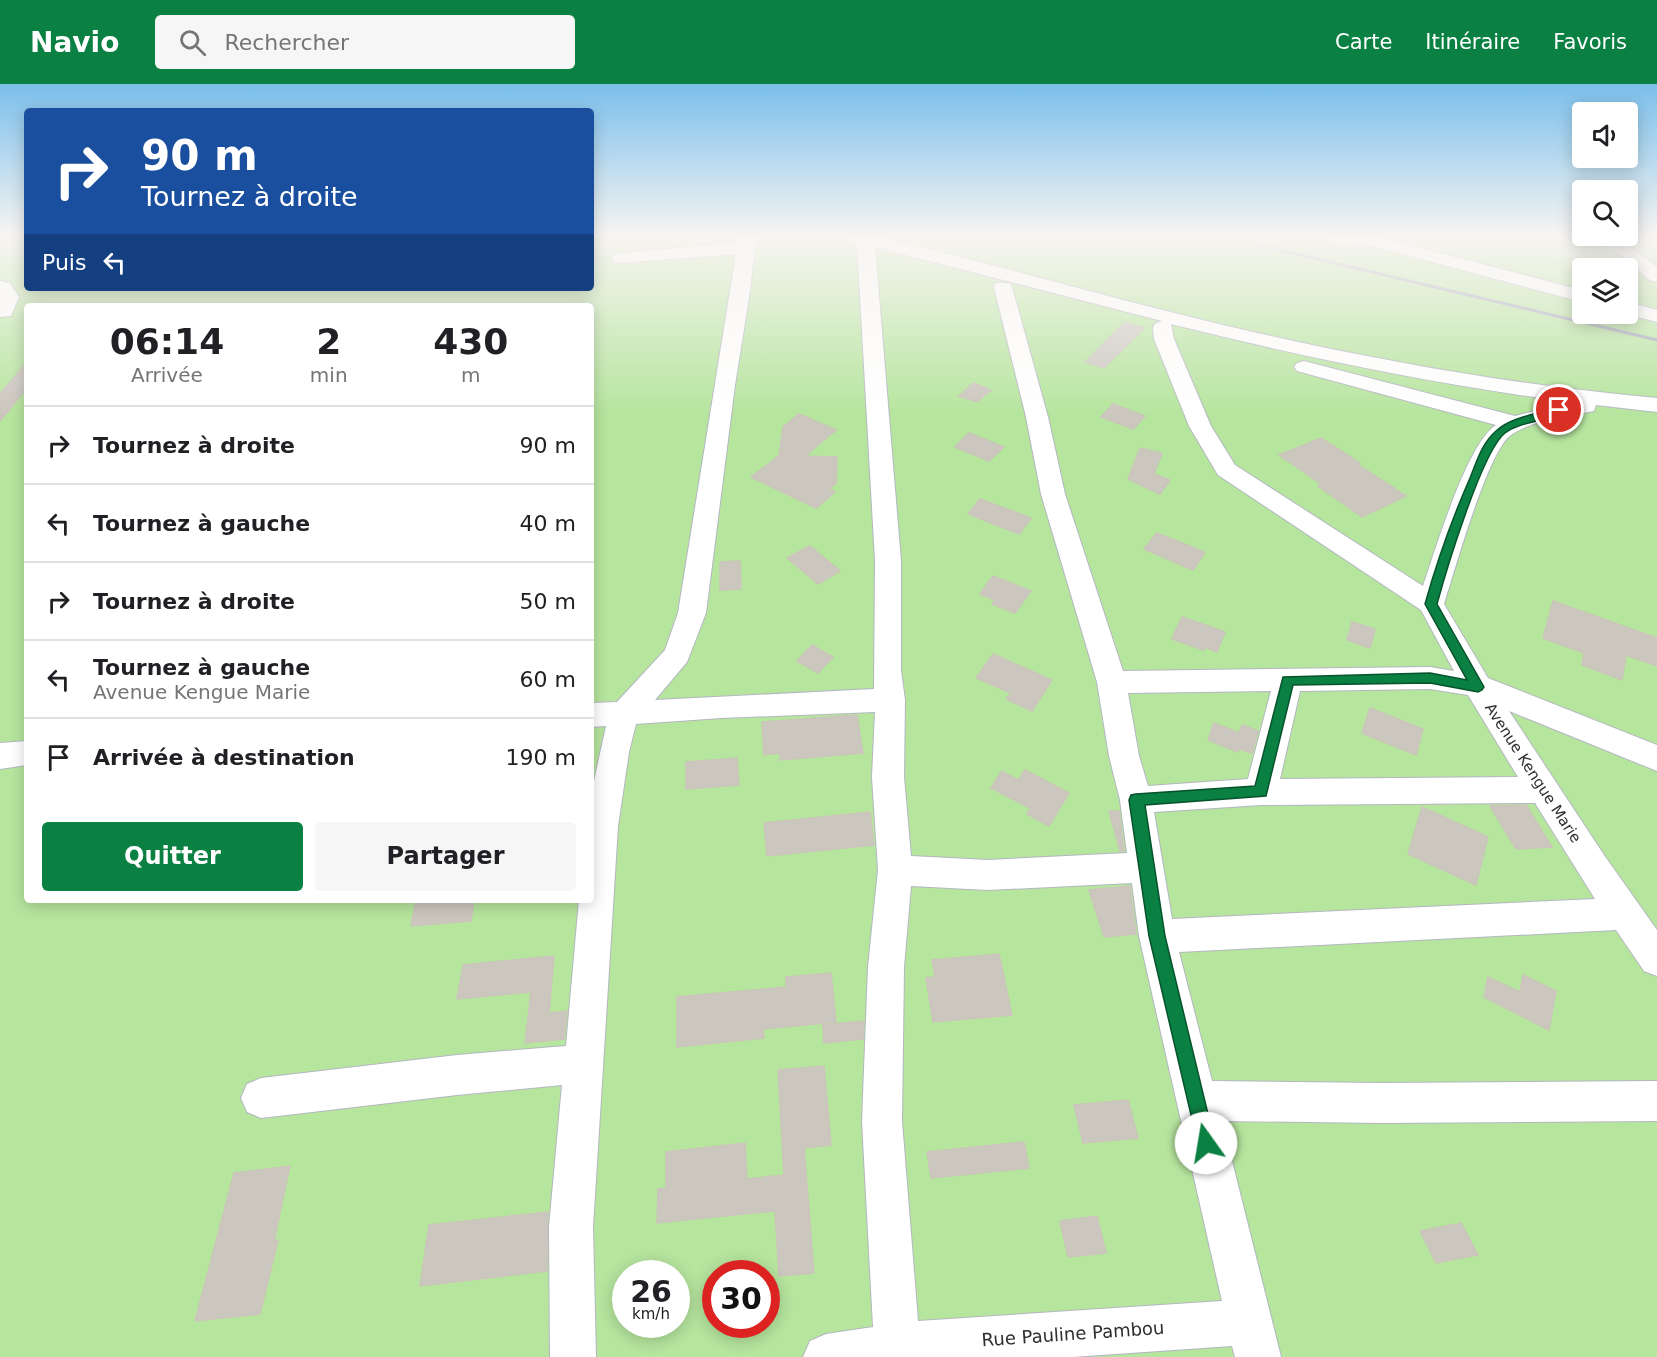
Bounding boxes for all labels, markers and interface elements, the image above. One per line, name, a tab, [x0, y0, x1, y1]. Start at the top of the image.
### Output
search box	[155, 15, 575, 69]
text: Navio	[30, 26, 119, 59]
icon: search	[176, 26, 209, 59]
text: Rechercher	[224, 30, 349, 55]
text: Carte	[1335, 30, 1392, 54]
text: Itinéraire	[1425, 30, 1520, 54]
text: Favoris	[1553, 30, 1627, 54]
map controls	[1572, 102, 1638, 324]
button: sound	[1572, 102, 1638, 168]
text: 90 m	[141, 131, 258, 180]
icon: right	[42, 132, 120, 210]
button: search	[1572, 180, 1638, 246]
text: Tournez à droite	[141, 181, 358, 212]
icon: left	[98, 246, 131, 279]
text: Puis	[42, 250, 86, 275]
button: layers	[1572, 258, 1638, 324]
text: 06:14	[110, 321, 224, 362]
text: 2	[316, 321, 341, 362]
text: 430	[433, 321, 508, 362]
text: Arrivée	[131, 363, 203, 387]
text: min	[310, 363, 348, 387]
text: m	[461, 363, 481, 387]
pin	[1533, 384, 1584, 435]
icon: arrive	[1542, 393, 1575, 426]
icon: right	[42, 429, 75, 462]
text: Tournez à droite	[93, 433, 295, 458]
text: 90 m	[520, 433, 576, 458]
icon: left	[42, 507, 75, 540]
text: Tournez à gauche	[93, 511, 310, 536]
text: 40 m	[520, 511, 576, 536]
icon: right	[42, 585, 75, 618]
text: Tournez à droite	[93, 589, 295, 614]
text: 50 m	[520, 589, 576, 614]
text: Tournez à gauche	[93, 655, 310, 680]
icon: left	[42, 663, 75, 696]
text: 60 m	[520, 667, 576, 692]
text: Avenue Kengue Marie	[93, 680, 310, 704]
street label: Avenue Kengue Marie	[1481, 700, 1585, 846]
icon: arrive	[42, 741, 75, 774]
text: Arrivée à destination	[93, 745, 355, 770]
text: 190 m	[506, 745, 576, 770]
button: Quitter	[42, 822, 303, 891]
button: Partager	[315, 822, 576, 891]
position arrow	[1174, 1111, 1238, 1175]
speed limit sign: 30	[702, 1260, 780, 1338]
text: 26	[630, 1274, 672, 1309]
text: km/h	[632, 1305, 670, 1323]
street label: Rue Pauline Pambou	[981, 1317, 1165, 1350]

